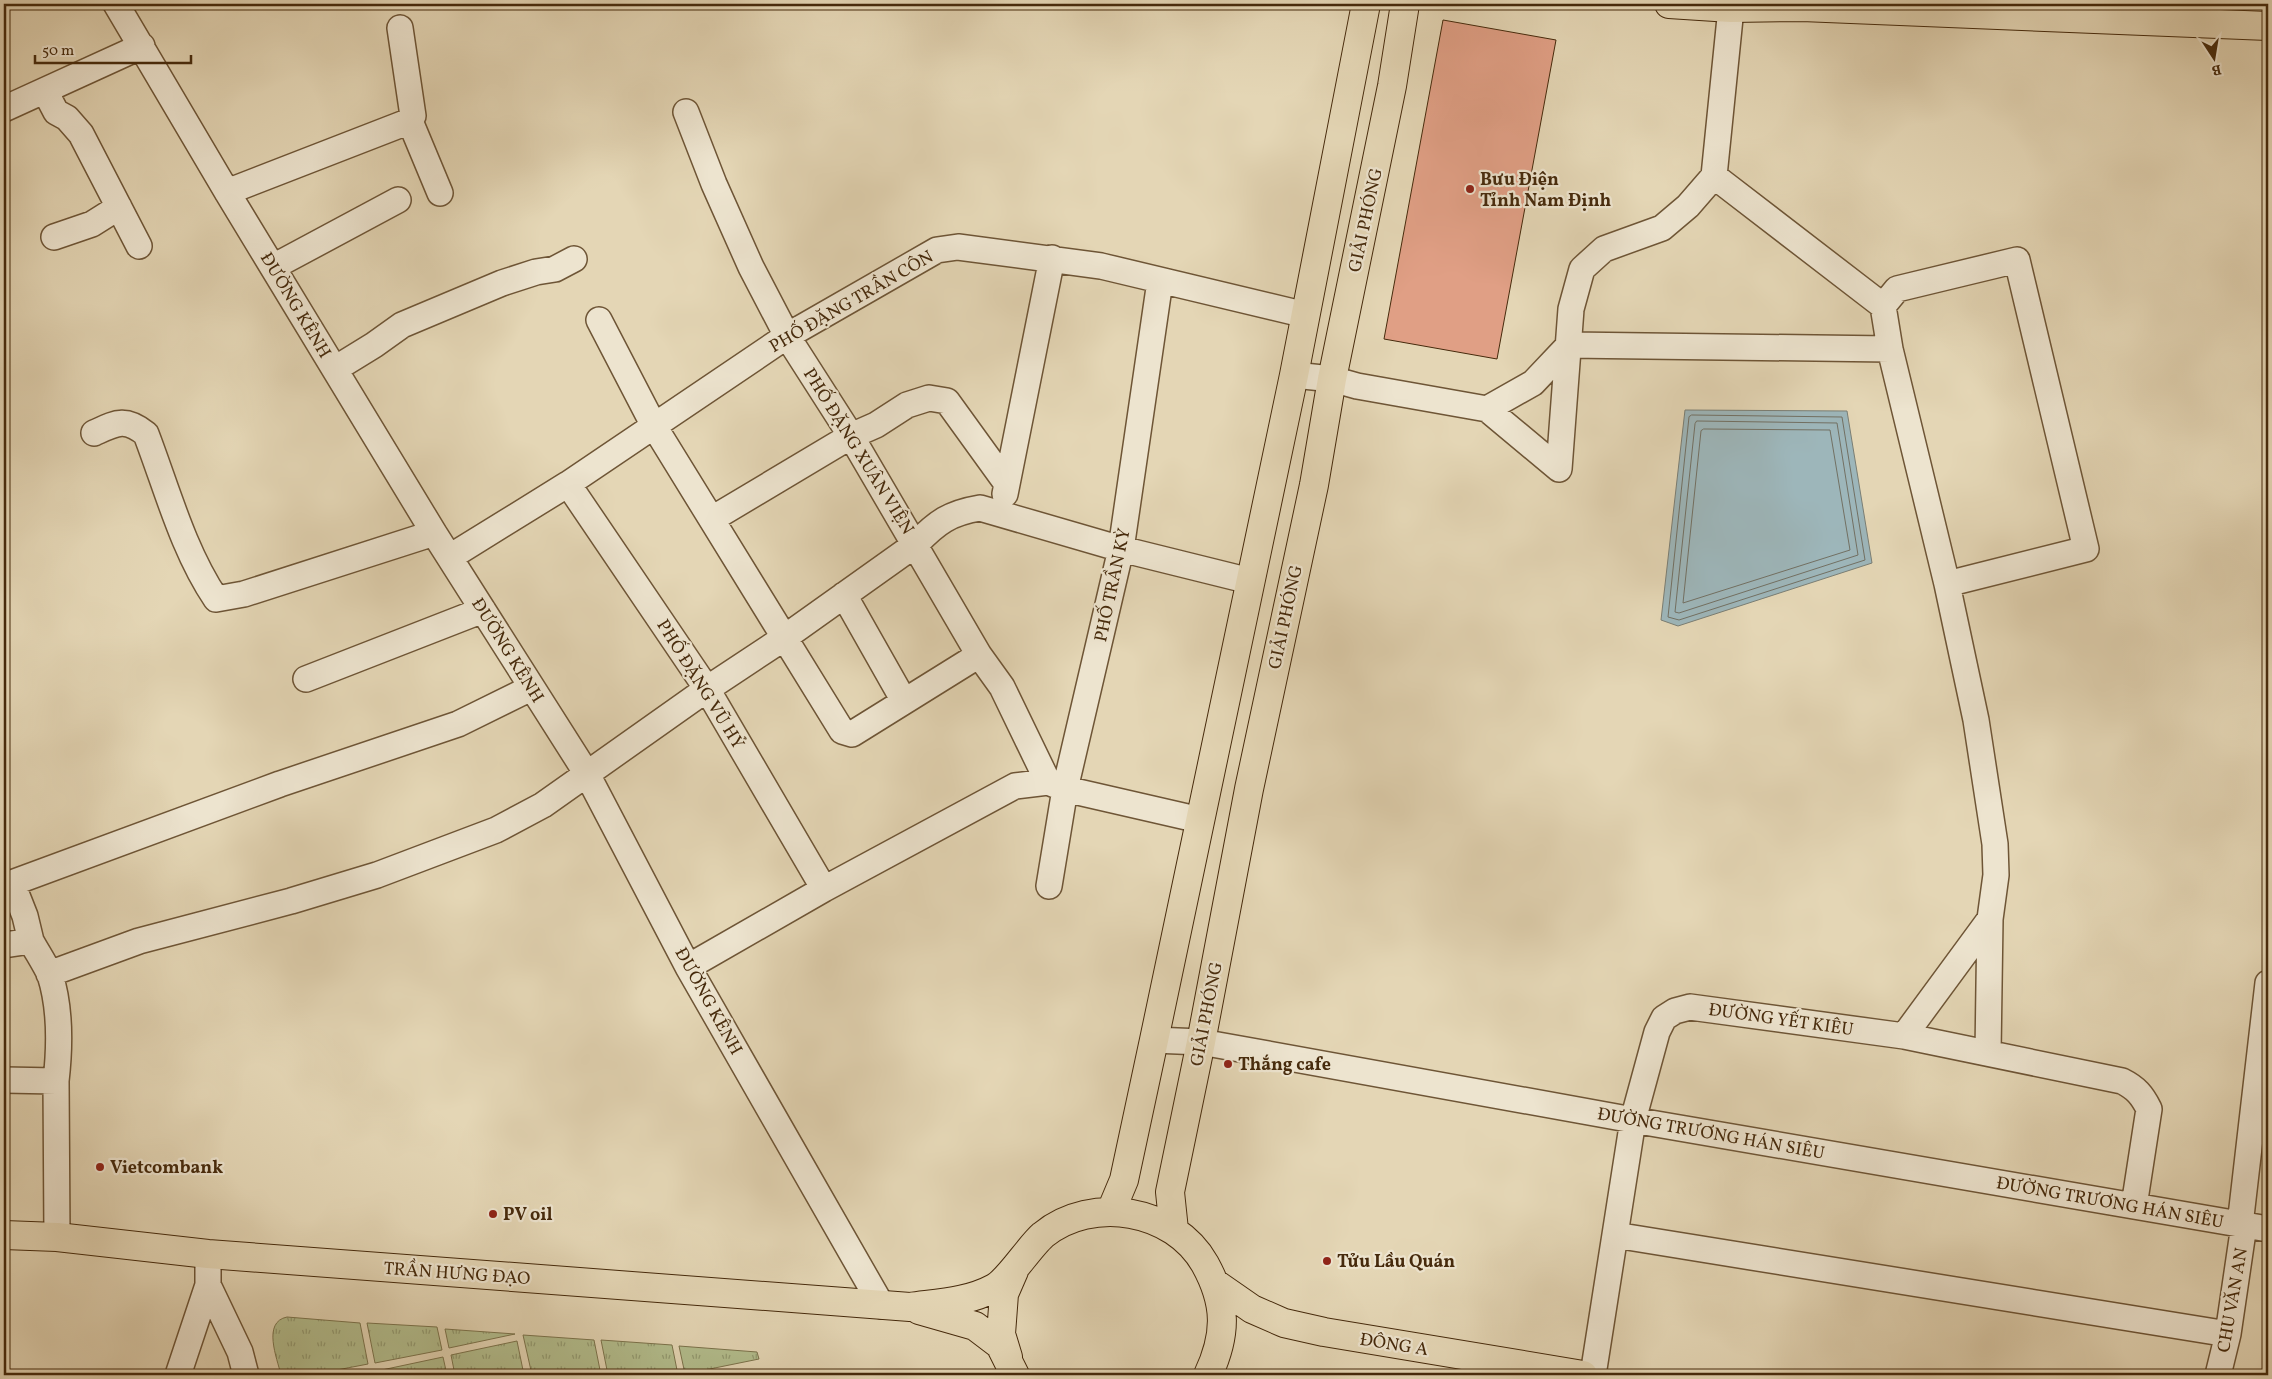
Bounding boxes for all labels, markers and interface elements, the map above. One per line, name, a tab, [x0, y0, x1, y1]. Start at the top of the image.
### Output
scale bar	[35, 32, 191, 64]
north arrow	[2190, 32, 2240, 82]
text: 50 m	[42, 41, 74, 62]
text: B	[2210, 59, 2223, 80]
street label: GIẢI PHÓNG	[1343, 166, 1390, 275]
place label: Bưu Điện Tỉnh Nam Định	[1480, 168, 1611, 214]
marker: Bưu Điện Tỉnh Nam Định	[1464, 183, 1476, 195]
street label: PHỐ ĐẶNG TRẦN CÔN	[764, 242, 938, 360]
street label: ĐƯỜNG KÊNH	[253, 248, 337, 363]
street label: PHỐ ĐẶNG XUÂN VIỆN	[796, 363, 921, 540]
street label: PHỐ TRẦN KỲ	[1086, 525, 1138, 645]
street label: GIẢI PHÓNG	[1263, 563, 1310, 672]
street label: ĐƯỜNG KÊNH	[464, 593, 550, 708]
street label: PHỐ ĐẶNG VŨ HỶ	[650, 614, 751, 755]
street label: ĐƯỜNG KÊNH	[668, 943, 748, 1060]
street label: GIẢI PHÓNG	[1185, 960, 1230, 1069]
street label: ĐƯỜNG YẾT KIÊU	[1707, 996, 1855, 1043]
place label: Thắng cafe	[1238, 1053, 1331, 1078]
marker: Thắng cafe	[1222, 1058, 1234, 1070]
street label: ĐƯỜNG TRƯƠNG HÁN SIÊU	[1595, 1101, 1827, 1167]
place label: Vietcombank	[110, 1156, 223, 1181]
marker: Vietcombank	[94, 1161, 106, 1173]
street label: ĐƯỜNG TRƯƠNG HÁN SIÊU	[1994, 1170, 2226, 1236]
place label: PV oil	[503, 1203, 553, 1228]
marker: PV oil	[487, 1208, 499, 1220]
street label: CHU VĂN AN	[2212, 1246, 2255, 1355]
place label: Tửu Lầu Quán	[1337, 1250, 1455, 1275]
street label: TRẦN HƯNG ĐẠO	[383, 1254, 531, 1292]
marker: Tửu Lầu Quán	[1321, 1255, 1333, 1267]
street label: ĐÔNG A	[1358, 1328, 1430, 1363]

